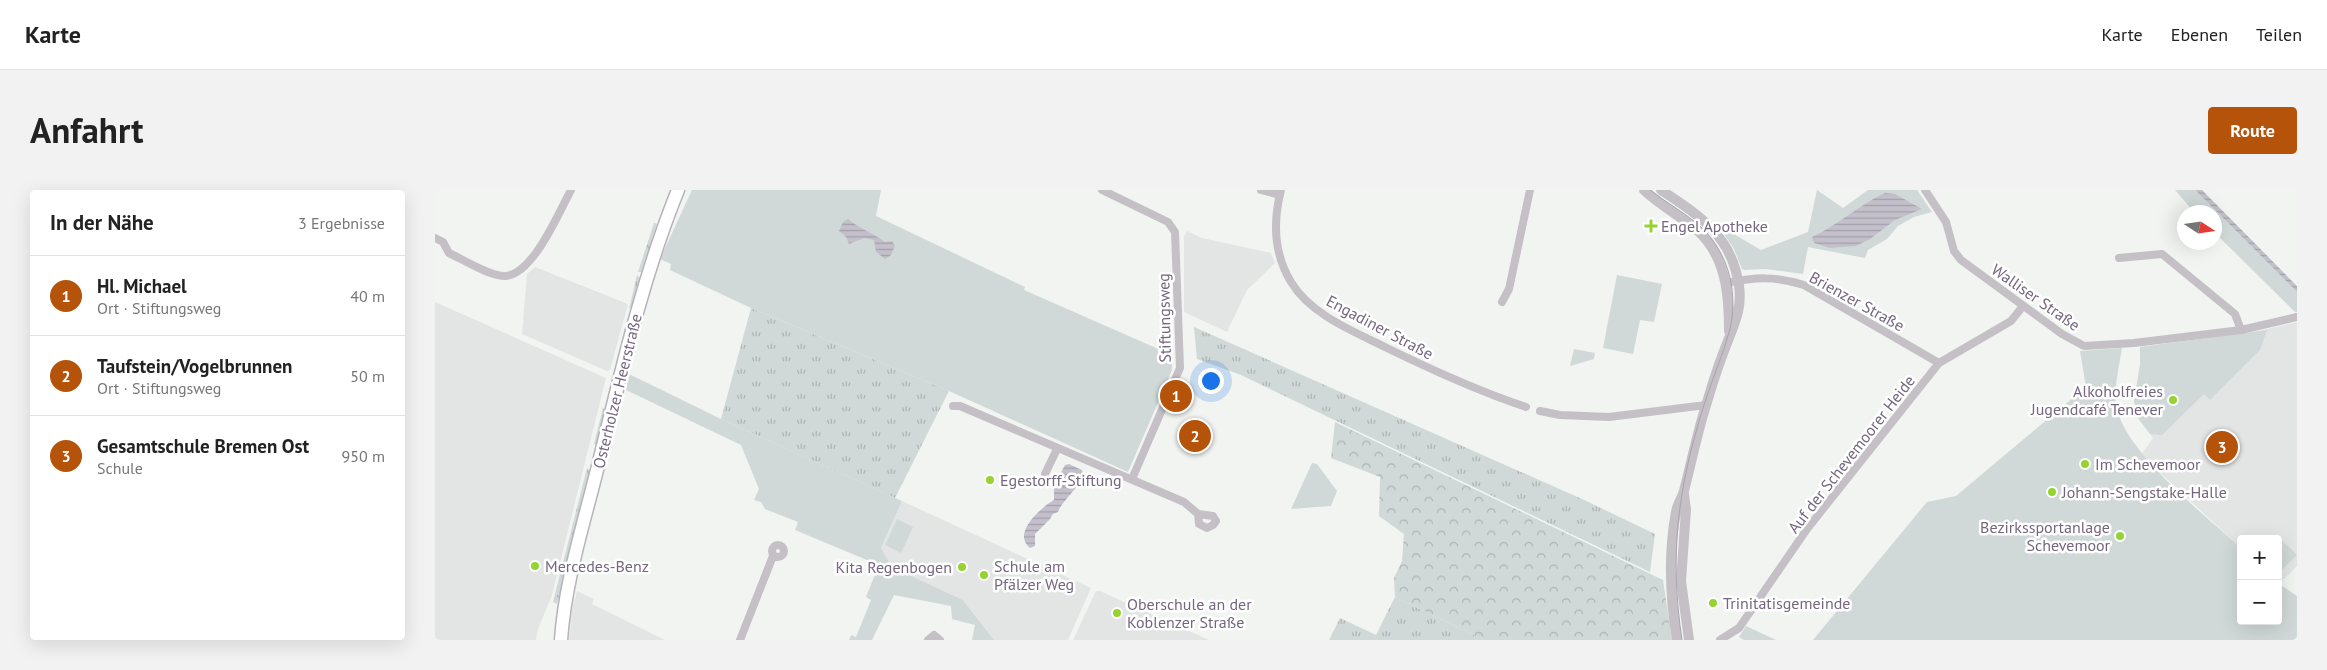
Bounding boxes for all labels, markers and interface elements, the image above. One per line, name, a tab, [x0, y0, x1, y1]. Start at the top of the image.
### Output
text: Karte	[25, 19, 81, 50]
text: Karte	[2102, 23, 2143, 46]
text: Ebenen	[2171, 23, 2228, 46]
text: Teilen	[2256, 23, 2302, 46]
text: Anfahrt	[30, 107, 143, 153]
button: Route	[2208, 107, 2297, 154]
north arrow	[2177, 205, 2222, 250]
text: In der Nähe	[50, 209, 154, 236]
text: 3 Ergebnisse	[298, 213, 385, 233]
place label: Engel Apotheke	[1661, 216, 1768, 236]
marker: Engel Apotheke	[1645, 220, 1657, 232]
street label: Walliser Straße	[1988, 259, 2084, 335]
street label: Brienzer Straße	[1806, 267, 1908, 335]
street label: Stiftungsweg	[1153, 273, 1175, 363]
text: Hl. Michael	[97, 274, 187, 298]
text: 1	[61, 286, 71, 306]
text: 40 m	[350, 286, 385, 306]
street label: Engadiner Straße	[1323, 290, 1437, 364]
text: Ort · Stiftungsweg	[97, 298, 221, 318]
street label: Osterholzer Heerstraße	[588, 312, 646, 470]
text: Taufstein/Vogelbrunnen	[97, 354, 292, 378]
text: 2	[61, 366, 71, 386]
text: 50 m	[350, 366, 385, 386]
your location	[1198, 368, 1224, 394]
street label: Auf der Schevemoorer Heide	[1783, 371, 1919, 537]
pin: 1	[1160, 377, 1192, 415]
text: Ort · Stiftungsweg	[97, 378, 221, 398]
place label: Alkoholfreies Jugendcafé Tenever	[2030, 381, 2164, 419]
marker: Alkoholfreies Jugendcafé Tenever	[2167, 394, 2179, 406]
pin: 2	[1179, 417, 1211, 455]
pin: 3	[2206, 428, 2238, 466]
text: Gesamtschule Bremen Ost	[97, 434, 309, 458]
text: 3	[61, 446, 71, 466]
text: 950 m	[342, 446, 385, 466]
place label: Im Schevemoor	[2095, 454, 2201, 474]
text: Schule	[97, 458, 143, 478]
marker: Im Schevemoor	[2079, 458, 2091, 470]
place label: Egestorff-Stiftung	[1000, 470, 1122, 490]
marker: Egestorff-Stiftung	[984, 474, 996, 486]
place label: Johann-Sengstake-Halle	[2061, 482, 2227, 502]
marker: Johann-Sengstake-Halle	[2046, 486, 2058, 498]
place label: Bezirkssportanlage Schevemoor	[1980, 517, 2111, 555]
marker: Bezirkssportanlage Schevemoor	[2114, 530, 2126, 542]
map controls	[2237, 535, 2282, 625]
button: +	[2237, 535, 2282, 580]
place label: Mercedes-Benz	[545, 556, 649, 576]
place label: Schule am Pfälzer Weg	[994, 556, 1074, 594]
place label: Kita Regenbogen	[835, 557, 952, 577]
marker: Mercedes-Benz	[529, 560, 541, 572]
marker: Kita Regenbogen	[956, 561, 968, 573]
marker: Schule am Pfälzer Weg	[978, 569, 990, 581]
button: −	[2237, 580, 2282, 625]
place label: Trinitatisgemeinde	[1723, 593, 1850, 613]
place label: Oberschule an der Koblenzer Straße	[1127, 594, 1252, 632]
marker: Trinitatisgemeinde	[1707, 597, 1719, 609]
marker: Oberschule an der Koblenzer Straße	[1111, 607, 1123, 619]

